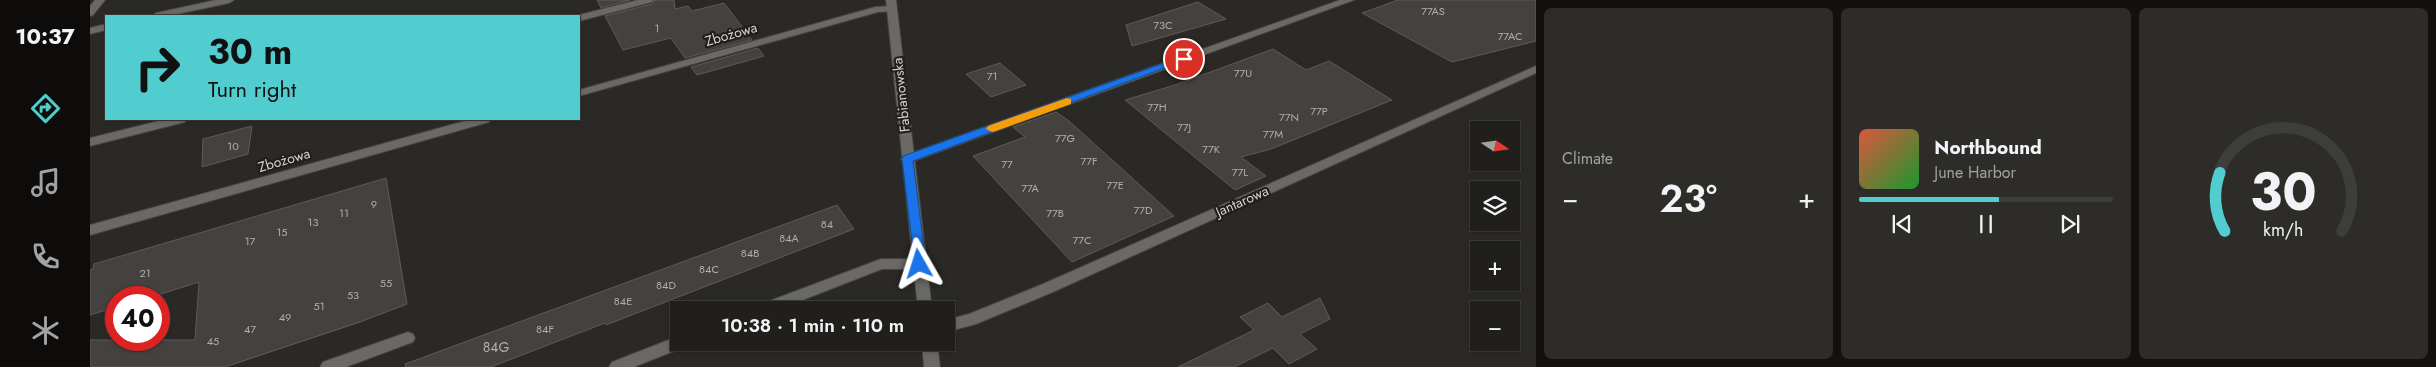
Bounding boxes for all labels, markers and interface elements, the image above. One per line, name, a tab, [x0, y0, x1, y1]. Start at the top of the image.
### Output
house number: 77AS	[1421, 3, 1445, 19]
street label: Zbożowa	[703, 17, 759, 51]
house number: 73C	[1153, 17, 1173, 33]
text: 10:37	[15, 20, 75, 52]
house number: 1	[655, 20, 659, 36]
text: 30 m	[208, 27, 292, 77]
house number: 77AC	[1498, 28, 1522, 44]
icon: right	[125, 35, 190, 100]
pin	[1163, 38, 1205, 80]
icon: arrive	[1170, 45, 1198, 73]
street label: Fabianowska	[887, 57, 915, 133]
house number: 77U	[1234, 65, 1252, 81]
house number: 71	[987, 68, 997, 84]
text: Turn right	[208, 73, 296, 105]
icon: directions	[28, 91, 63, 126]
house number: 77H	[1147, 99, 1167, 115]
house number: 77P	[1310, 103, 1328, 119]
house number: 77N	[1279, 109, 1299, 125]
house number: 77J	[1177, 119, 1191, 135]
north arrow	[1470, 121, 1520, 171]
map controls	[1470, 121, 1520, 351]
house number: 77M	[1263, 126, 1283, 142]
house number: 77G	[1055, 130, 1075, 146]
text: Northbound	[1934, 134, 2042, 161]
house number: 10	[227, 138, 239, 154]
house number: 77K	[1202, 141, 1221, 157]
street label: Zbożowa	[256, 143, 312, 177]
text: Climate	[1562, 147, 1613, 170]
house number: 77F	[1080, 153, 1098, 169]
text: 30	[2250, 154, 2317, 230]
house number: 77	[1001, 156, 1013, 172]
text: June Harbor	[1934, 161, 2016, 184]
house number: 77L	[1232, 164, 1248, 180]
icon: music	[28, 165, 63, 200]
text: 23°	[1659, 171, 1717, 226]
house number: 77E	[1106, 177, 1124, 193]
text: −	[1562, 178, 1579, 219]
text: +	[1798, 178, 1815, 219]
house number: 77A	[1021, 180, 1040, 196]
street label: Jantarowa	[1211, 181, 1272, 222]
button: layers	[1470, 181, 1520, 231]
house number: 9	[371, 196, 377, 212]
house number: 77D	[1133, 202, 1153, 218]
house number: 11	[339, 205, 349, 221]
house number: 77B	[1046, 205, 1064, 221]
icon: previous	[1888, 210, 1916, 238]
icon: pause	[1972, 210, 2000, 238]
icon: next	[2056, 210, 2084, 238]
house number: 13	[308, 214, 318, 230]
house number: 84	[821, 216, 834, 232]
text: km/h	[2263, 217, 2304, 243]
house number: 15	[276, 224, 288, 240]
house number: 84A	[779, 230, 800, 246]
house number: 77C	[1073, 232, 1091, 248]
house number: 17	[245, 233, 256, 249]
position arrow	[892, 237, 944, 289]
icon: phone	[28, 239, 63, 274]
button: +	[1470, 241, 1520, 291]
house number: 84B	[741, 245, 759, 261]
house number: 84C	[699, 261, 719, 277]
house number: 21	[139, 265, 151, 281]
house number: 55	[380, 275, 392, 291]
house number: 84D	[656, 277, 676, 293]
speed limit sign: 40	[105, 286, 170, 351]
house number: 53	[347, 287, 359, 303]
house number: 84E	[614, 293, 632, 309]
house number: 51	[313, 298, 325, 314]
button: −	[1470, 301, 1520, 351]
house number: 49	[279, 309, 291, 325]
text: 10:38 · 1 min · 110 m	[721, 312, 904, 339]
icon: climate	[28, 313, 63, 348]
house number: 47	[244, 321, 256, 337]
house number: 84F	[536, 321, 554, 337]
house number: 45	[207, 333, 219, 349]
house number: 84G	[483, 337, 509, 357]

